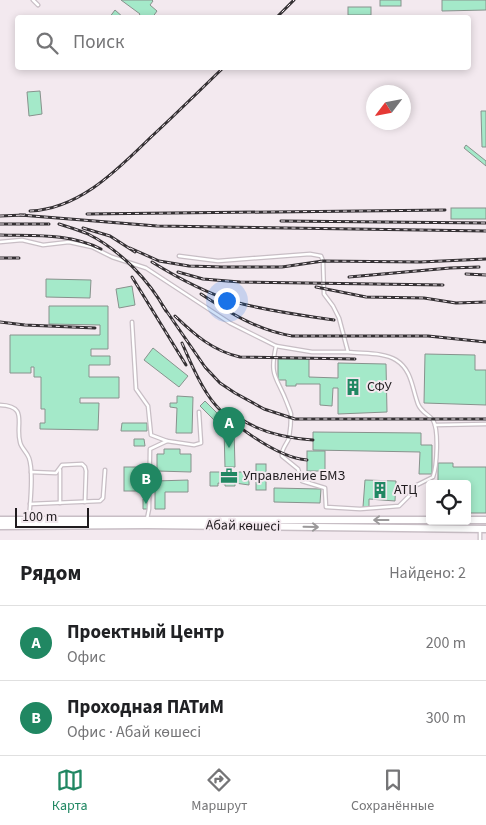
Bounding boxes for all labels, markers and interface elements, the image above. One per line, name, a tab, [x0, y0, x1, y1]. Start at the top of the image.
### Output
search box	[15, 15, 471, 70]
icon: search	[33, 29, 61, 57]
text: Поиск	[73, 29, 124, 56]
north arrow	[366, 85, 411, 130]
your location	[214, 288, 240, 314]
building icon: СФУ	[343, 377, 363, 397]
place label: СФУ	[367, 377, 393, 397]
pin: A	[213, 407, 245, 448]
pin: B	[130, 463, 162, 504]
office icon: Управление БМЗ	[219, 466, 239, 486]
place label: Управление БМЗ	[243, 466, 345, 486]
building icon: АТЦ	[370, 480, 390, 500]
place label: АТЦ	[394, 480, 417, 500]
map controls	[426, 480, 471, 525]
button: locate	[426, 480, 471, 525]
scale bar	[15, 505, 89, 528]
text: 100 m	[22, 507, 57, 527]
street label: Абай көшесі	[206, 515, 280, 537]
one-way arrow	[373, 515, 390, 525]
one-way arrow	[302, 522, 319, 532]
text: Рядом	[20, 558, 81, 588]
text: Найдено: 2	[389, 562, 466, 584]
text: Проектный Центр	[67, 619, 224, 646]
text: A	[31, 632, 41, 654]
text: 200 m	[426, 632, 466, 654]
text: Офис	[67, 646, 106, 668]
text: Проходная ПАТиМ	[67, 694, 224, 721]
text: B	[31, 707, 41, 729]
text: 300 m	[426, 707, 466, 729]
text: Офис · Абай көшесі	[67, 721, 201, 743]
tab: Карта	[52, 766, 88, 816]
tab: Маршрут	[191, 766, 247, 816]
tab: Сохранённые	[351, 766, 434, 816]

